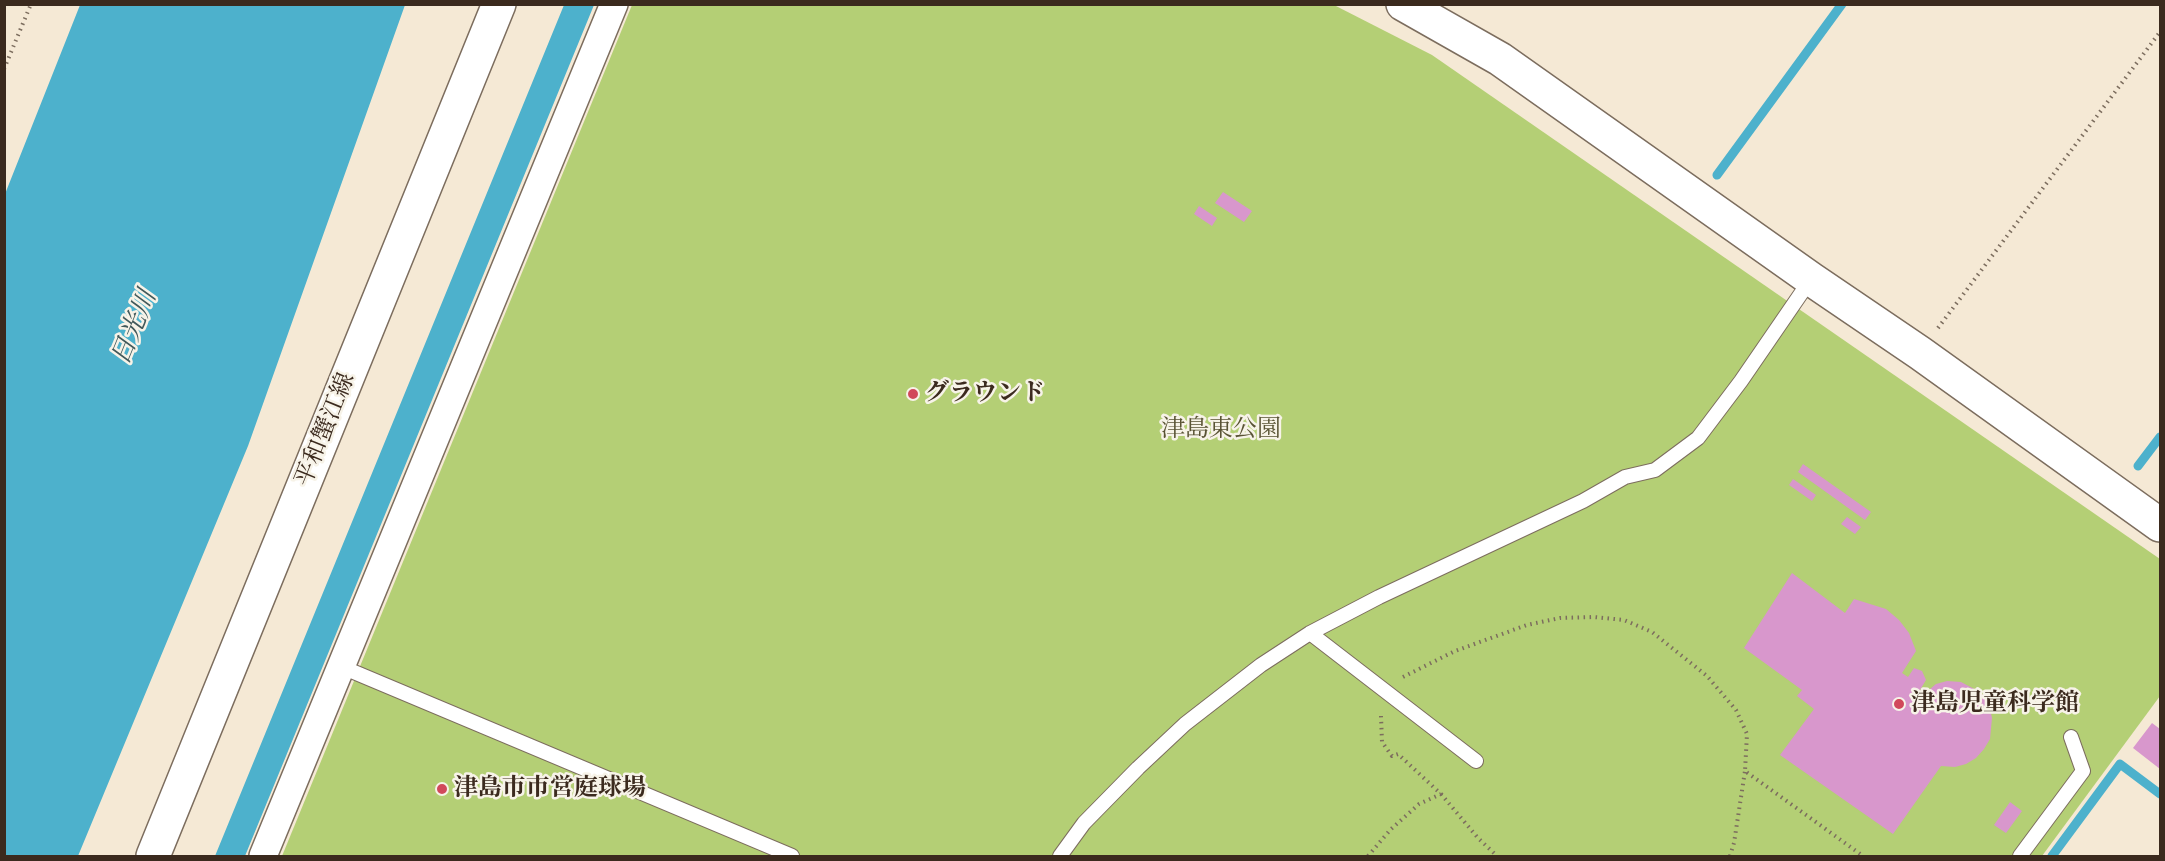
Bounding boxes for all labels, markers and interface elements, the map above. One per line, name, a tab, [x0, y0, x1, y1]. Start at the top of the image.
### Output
water label: 日光川	[106, 286, 164, 370]
street label: 平和蟹江線	[290, 369, 362, 491]
place label: グラウンド	[925, 380, 1045, 408]
marker: グラウンド	[906, 387, 920, 401]
park label: 津島東公園	[1161, 416, 1281, 444]
place label: 津島児童科学館	[1911, 690, 2079, 718]
marker: 津島児童科学館	[1892, 697, 1906, 711]
place label: 津島市市営庭球場	[454, 775, 646, 803]
marker: 津島市市営庭球場	[435, 782, 449, 796]

